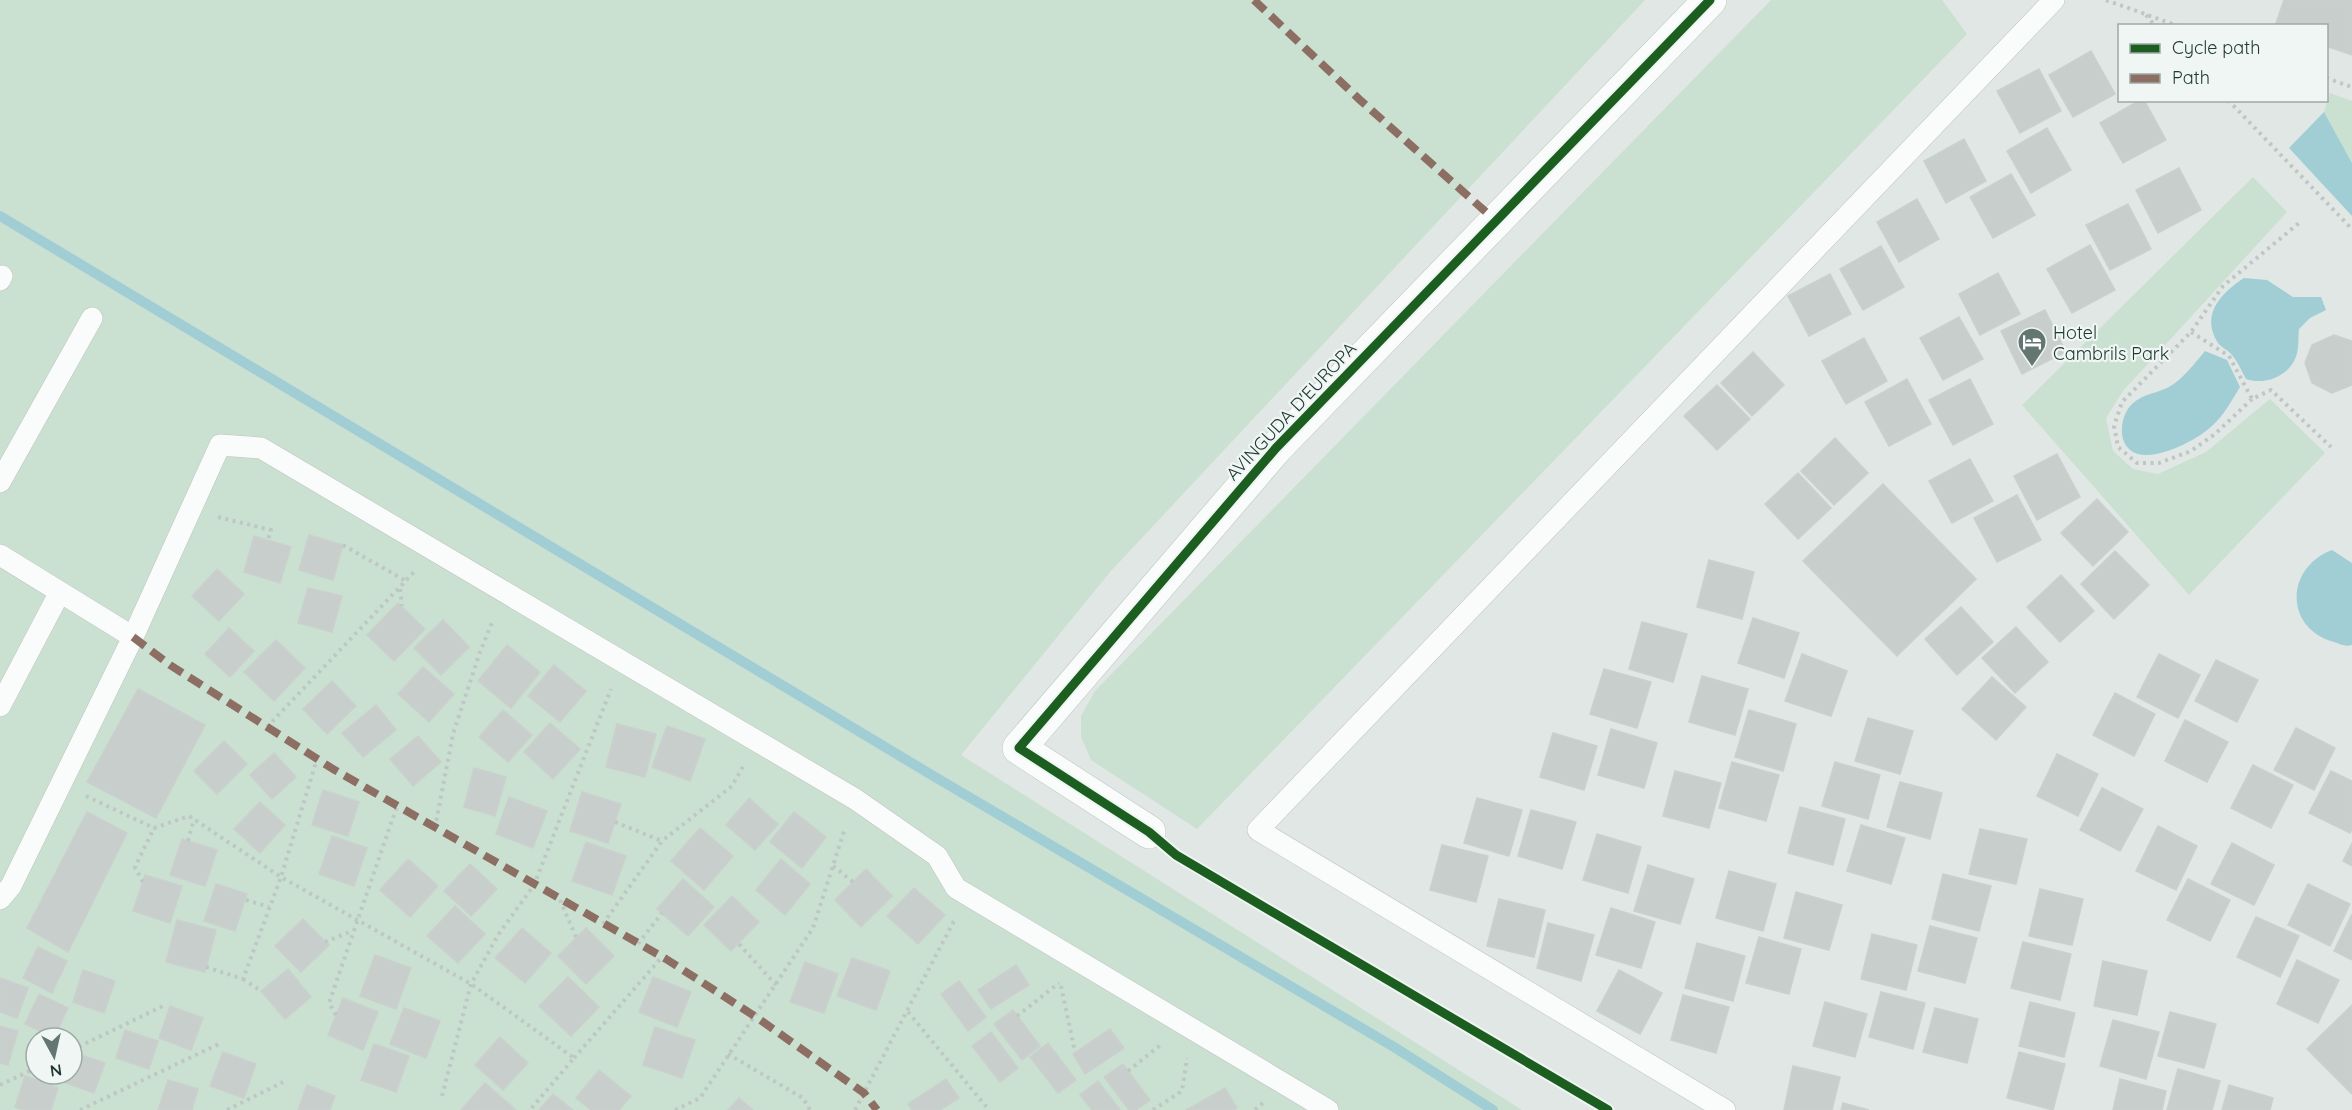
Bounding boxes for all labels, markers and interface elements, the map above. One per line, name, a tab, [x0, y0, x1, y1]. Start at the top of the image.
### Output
legend	[2118, 24, 2328, 102]
text: Cycle path	[2172, 36, 2260, 59]
text: Path	[2172, 66, 2210, 89]
place label: Hotel Cambrils Park	[2053, 321, 2169, 365]
hotel icon: Hotel Cambrils Park	[2016, 326, 2048, 368]
street label: AVINGUDA D'EUROPA	[1221, 337, 1361, 485]
north arrow	[24, 1026, 84, 1086]
text: N	[49, 1060, 63, 1082]

